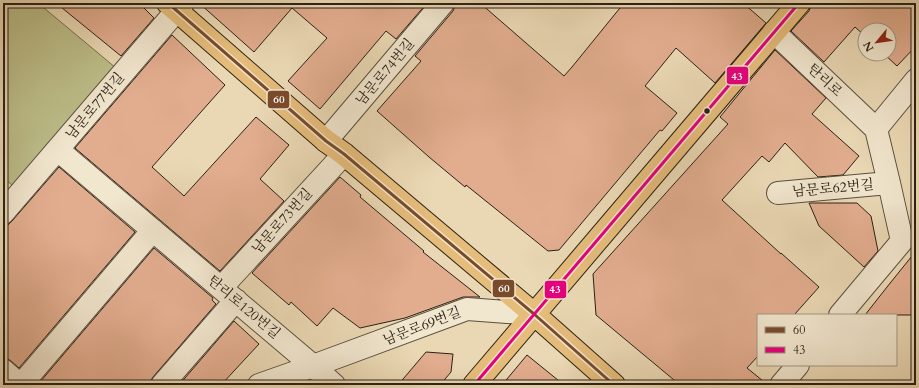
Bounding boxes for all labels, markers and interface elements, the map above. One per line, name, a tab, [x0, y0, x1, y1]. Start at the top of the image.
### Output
north arrow	[857, 22, 897, 62]
street label: 남문로74번길	[351, 34, 419, 110]
text: N	[860, 38, 878, 54]
street label: 탄리로	[804, 59, 847, 101]
line badge: 43	[726, 66, 749, 85]
street label: 남문로77번길	[61, 68, 129, 144]
text: 43	[731, 69, 743, 84]
line badge: 60	[267, 90, 290, 109]
text: 60	[273, 92, 285, 107]
unlabelled marker	[702, 106, 712, 116]
street label: 남문로62번길	[791, 175, 875, 201]
street label: 남문로73번길	[248, 184, 316, 258]
street label: 탄리로120번길	[204, 271, 284, 343]
line badge: 60	[492, 279, 515, 298]
line badge: 43	[544, 280, 567, 299]
text: 60	[498, 281, 510, 296]
text: 43	[549, 282, 561, 297]
street label: 남문로69번길	[380, 302, 464, 350]
legend	[757, 314, 897, 366]
text: 60	[793, 322, 805, 338]
text: 43	[793, 342, 805, 358]

